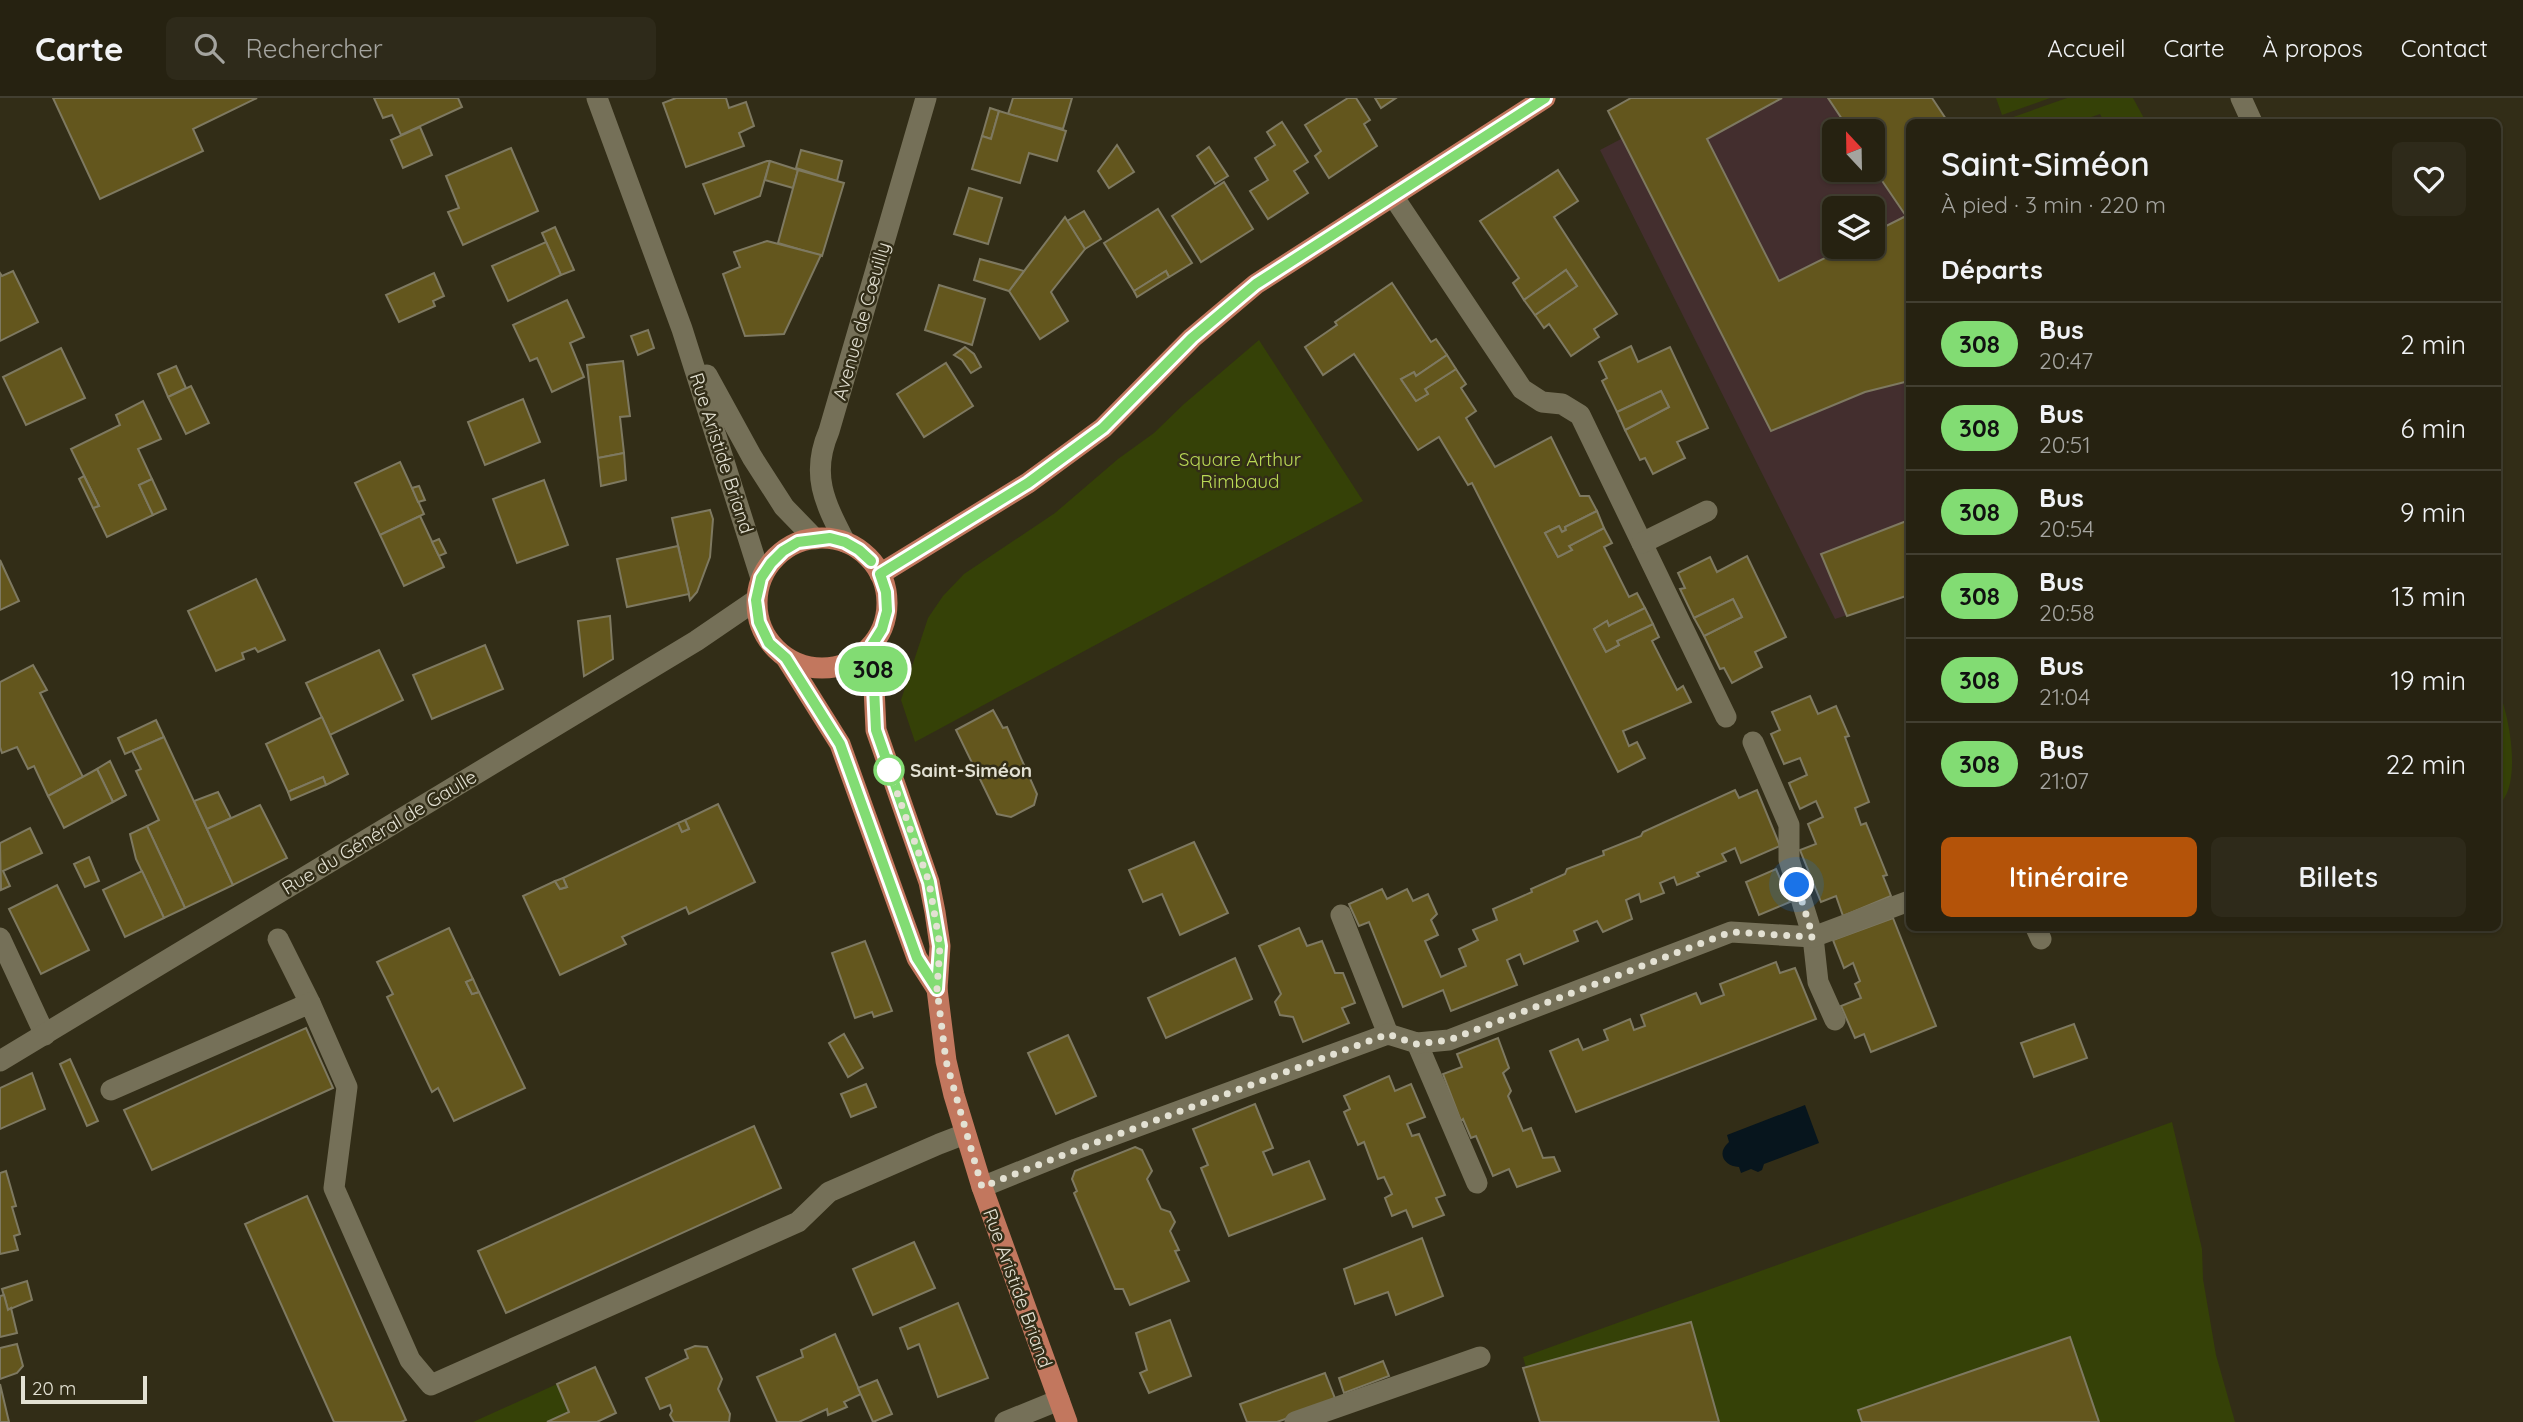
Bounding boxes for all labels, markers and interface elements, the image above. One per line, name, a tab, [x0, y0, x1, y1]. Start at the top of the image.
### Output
search box	[166, 17, 656, 80]
text: Carte	[35, 28, 124, 69]
icon: search	[190, 29, 228, 67]
text: Rechercher	[246, 32, 383, 65]
text: Accueil	[2047, 33, 2126, 63]
text: Carte	[2164, 33, 2225, 63]
text: À propos	[2263, 33, 2363, 63]
text: Contact	[2401, 33, 2488, 63]
north arrow	[1822, 119, 1885, 182]
map controls	[1822, 119, 1885, 259]
button: heart	[2392, 142, 2466, 216]
text: Saint-Siméon	[1941, 143, 2150, 184]
text: À pied · 3 min · 220 m	[1941, 190, 2166, 219]
button: layers	[1822, 196, 1885, 259]
street label: Avenue de Cœuilly	[827, 239, 895, 403]
text: Départs	[1941, 253, 2043, 286]
text: Bus	[2039, 313, 2084, 346]
text: 2 min	[2400, 328, 2466, 361]
text: 308	[1959, 329, 2000, 359]
text: 20:47	[2039, 346, 2093, 375]
street label: Rue Aristide Briand	[685, 370, 759, 536]
text: Bus	[2039, 397, 2084, 430]
text: 6 min	[2401, 412, 2466, 445]
text: 308	[1959, 413, 2000, 443]
text: 20:51	[2039, 430, 2091, 459]
park label: Square Arthur Rimbaud	[1179, 447, 1302, 493]
text: Bus	[2039, 481, 2084, 514]
text: 9 min	[2400, 496, 2466, 529]
text: 308	[1959, 497, 2000, 527]
text: 20:54	[2039, 514, 2094, 543]
text: Bus	[2039, 565, 2084, 598]
text: 13 min	[2391, 580, 2466, 613]
text: 308	[1959, 581, 2000, 611]
text: 20:58	[2039, 598, 2095, 627]
line badge: 308	[833, 646, 913, 692]
text: Bus	[2039, 649, 2084, 682]
text: 308	[853, 654, 893, 684]
text: 19 min	[2390, 664, 2466, 697]
text: 308	[1959, 665, 2000, 695]
text: 21:04	[2039, 682, 2090, 711]
text: Bus	[2039, 733, 2084, 766]
text: 22 min	[2386, 748, 2466, 781]
text: 308	[1959, 749, 2000, 779]
marker: Saint-Siméon	[874, 755, 904, 785]
place label: Saint-Siméon	[910, 758, 1032, 782]
street label: Rue du Général de Gaulle	[277, 764, 481, 900]
text: 21:07	[2039, 766, 2089, 795]
button: Itinéraire	[1941, 837, 2197, 917]
button: Billets	[2211, 837, 2466, 917]
your location	[1779, 867, 1814, 902]
street label: Rue Aristide Briand	[978, 1205, 1058, 1371]
scale bar	[21, 1373, 147, 1405]
text: 20 m	[32, 1376, 76, 1400]

